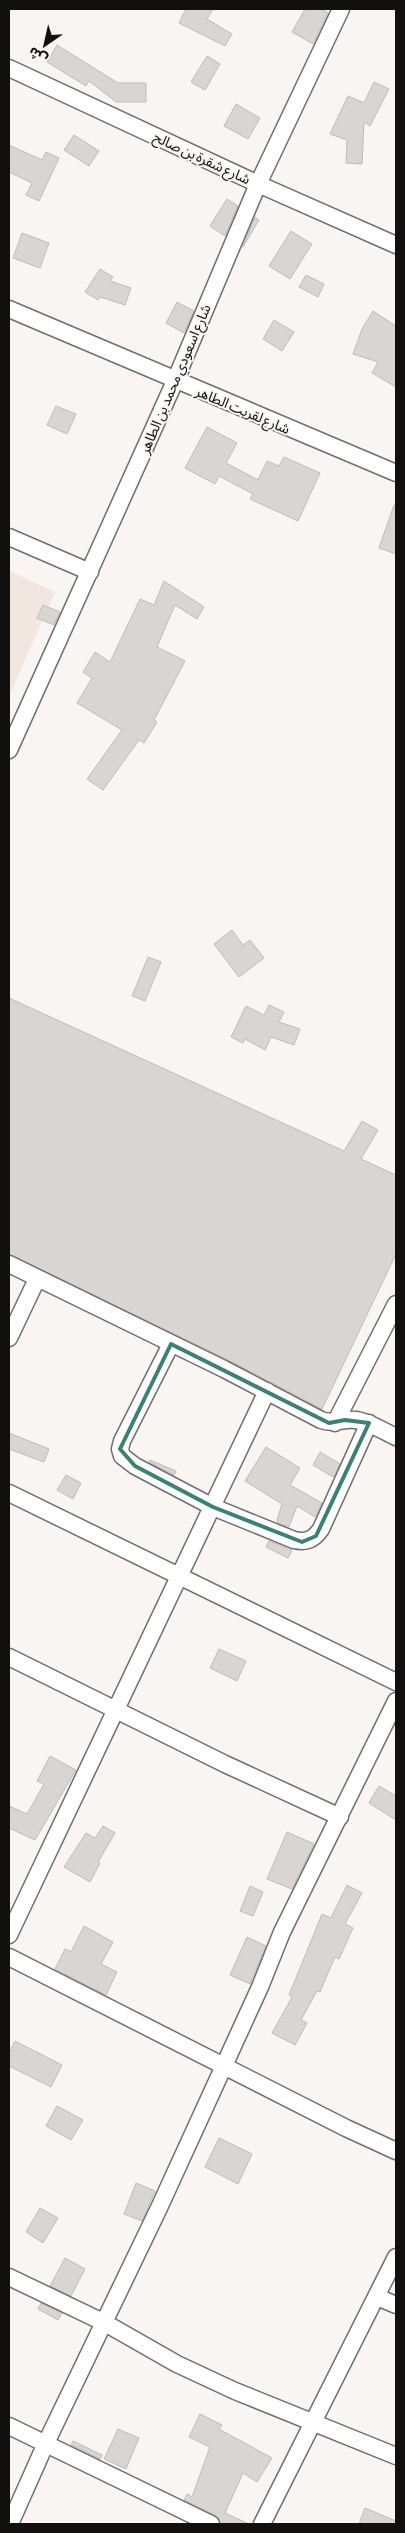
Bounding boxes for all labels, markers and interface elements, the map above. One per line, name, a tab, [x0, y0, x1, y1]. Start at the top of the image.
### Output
north arrow	[20, 20, 70, 70]
text: ش	[25, 44, 50, 68]
street label: شارع شقرة بن صالح	[150, 129, 253, 190]
street label: شارع اسعودي محمد بن الطاهر	[136, 302, 217, 458]
street label: شارع لقريت الطاهر	[191, 383, 293, 440]

